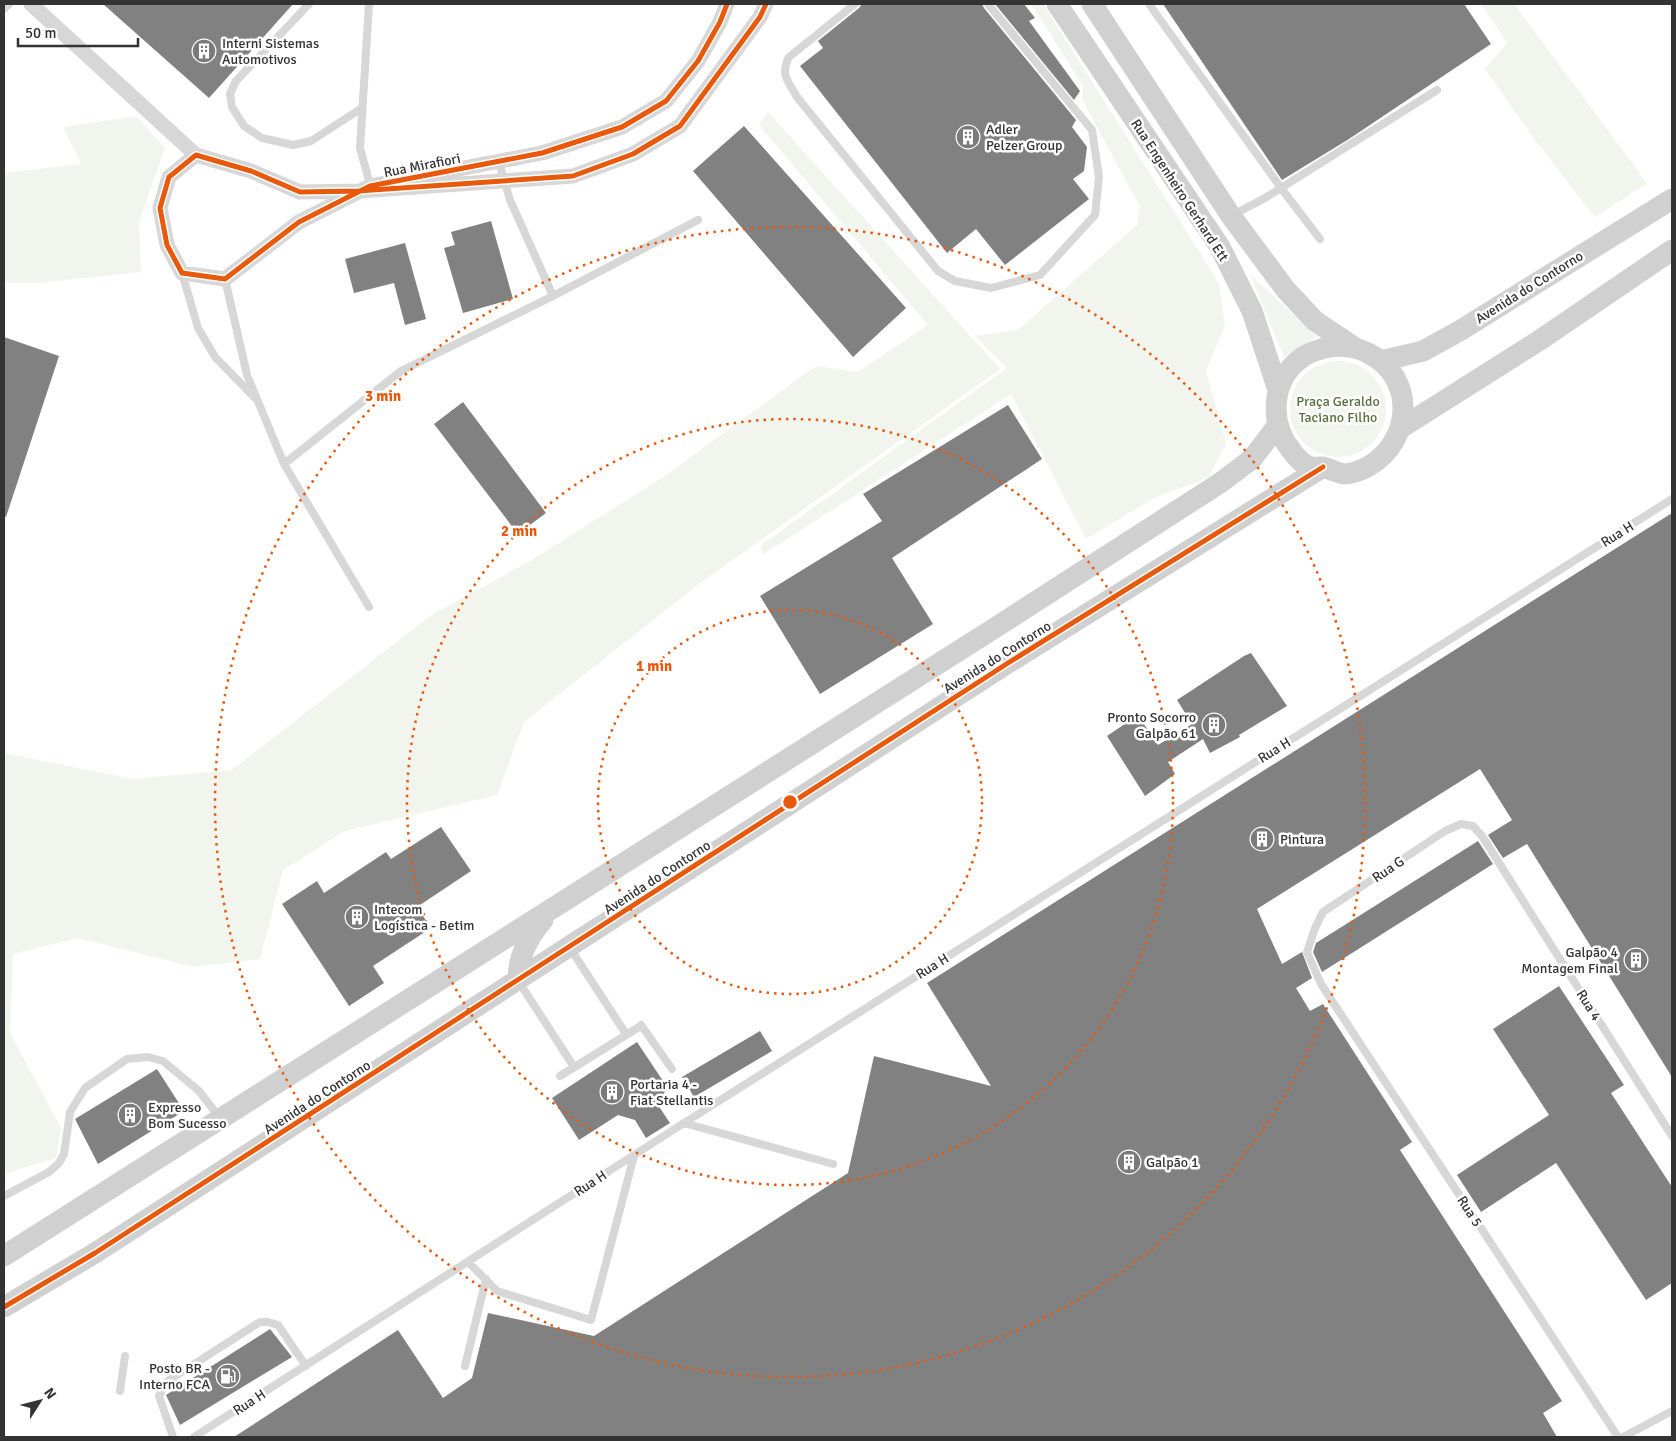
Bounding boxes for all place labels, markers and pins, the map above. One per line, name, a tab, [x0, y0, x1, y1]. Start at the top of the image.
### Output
place label: Interni Sistemas Automotivos	[222, 35, 319, 68]
building icon: Interni Sistemas Automotivos	[191, 38, 217, 64]
place label: Adler Pelzer Group	[986, 121, 1062, 154]
building icon: Adler Pelzer Group	[955, 124, 981, 150]
place label: Pronto Socorro Galpão 61	[1107, 709, 1196, 742]
building icon: Pronto Socorro Galpão 61	[1201, 712, 1227, 738]
centre of rings	[781, 793, 799, 811]
building icon: Pintura	[1249, 826, 1275, 852]
place label: Pintura	[1280, 831, 1324, 848]
place label: Intecom Logística - Betim	[374, 901, 475, 934]
building icon: Intecom Logística - Betim	[344, 904, 370, 930]
place label: Galpão 4 Montagem Final	[1521, 944, 1618, 977]
building icon: Galpão 4 Montagem Final	[1623, 947, 1649, 973]
place label: Portaria 4 - Fiat Stellantis	[630, 1076, 713, 1109]
building icon: Portaria 4 - Fiat Stellantis	[599, 1079, 625, 1105]
place label: Expresso Bom Sucesso	[148, 1099, 226, 1132]
building icon: Expresso Bom Sucesso	[117, 1102, 143, 1128]
building icon: Galpão 1	[1116, 1149, 1142, 1175]
place label: Galpão 1	[1146, 1154, 1199, 1171]
place label: Posto BR - Interno FCA	[139, 1360, 210, 1393]
fuel station icon: Posto BR - Interno FCA	[215, 1363, 241, 1389]

